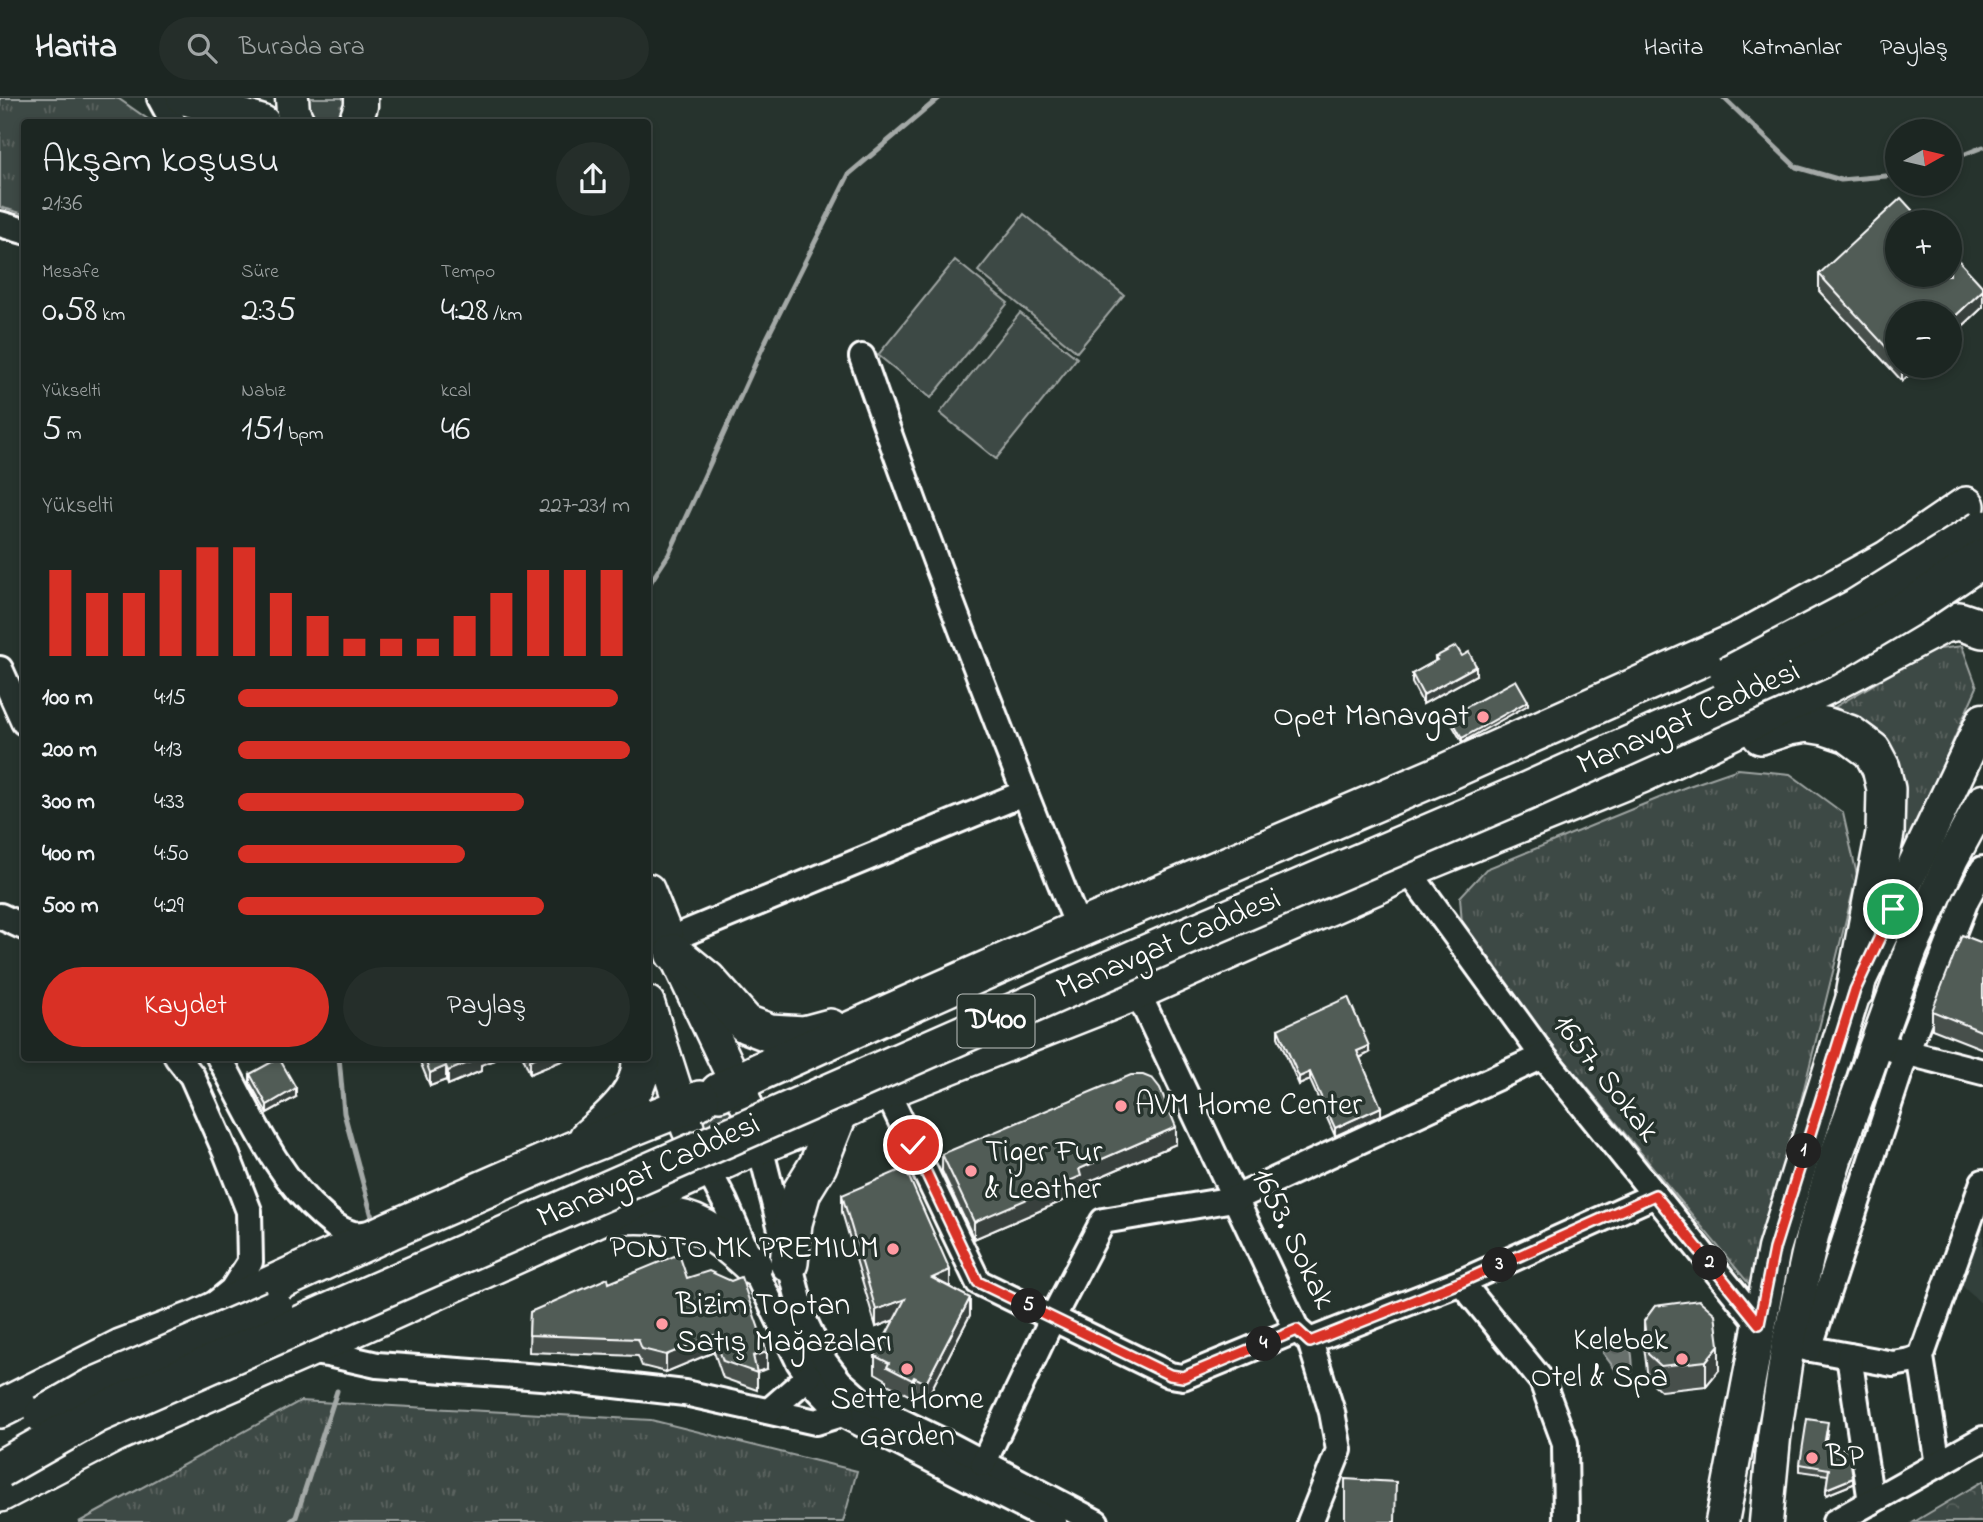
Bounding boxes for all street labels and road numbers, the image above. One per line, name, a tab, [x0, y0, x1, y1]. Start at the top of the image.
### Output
street label: Manavgat Caddesi	[1570, 649, 1808, 789]
street label: Manavgat Caddesi	[1049, 877, 1289, 1013]
road number: D400	[958, 995, 1034, 1048]
street label: 1657. Sokak	[1540, 1005, 1671, 1154]
street label: Manavgat Caddesi	[530, 1102, 768, 1242]
street label: 1653. Sokak	[1238, 1160, 1347, 1318]

